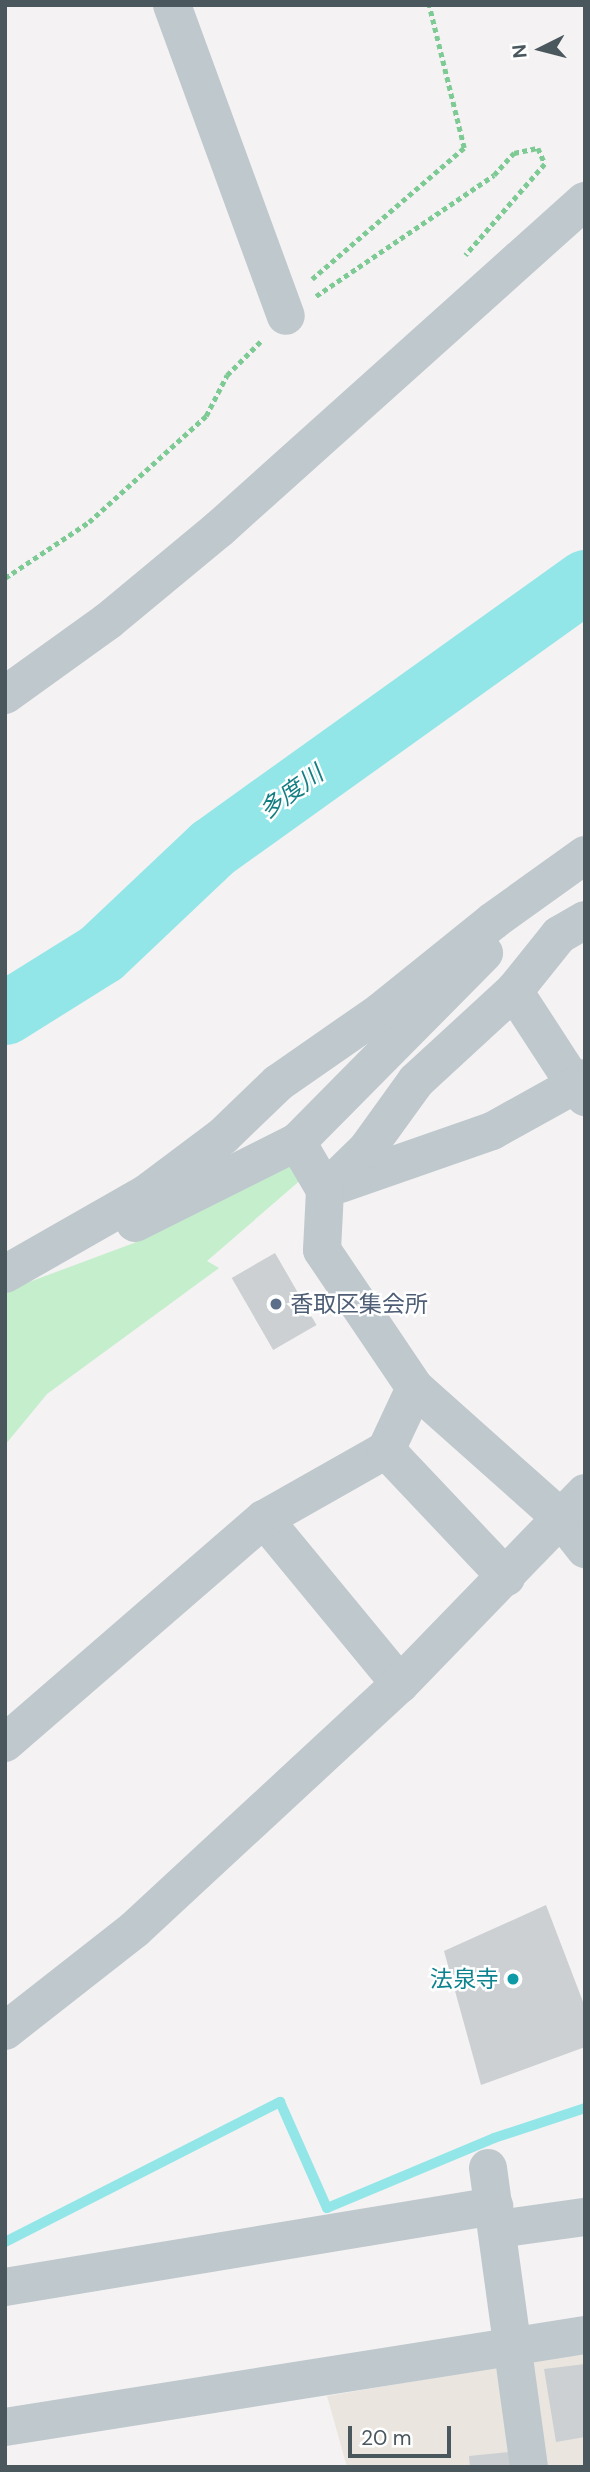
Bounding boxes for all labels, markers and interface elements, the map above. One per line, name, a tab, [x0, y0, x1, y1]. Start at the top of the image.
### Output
north arrow	[506, 14, 576, 84]
text: N	[506, 43, 533, 59]
water label: 多度川	[253, 759, 329, 825]
place label: 香取区集会所	[290, 1290, 428, 1318]
marker: 香取区集会所	[268, 1296, 284, 1312]
place label: 法泉寺	[430, 1965, 499, 1993]
marker: 法泉寺	[505, 1971, 521, 1987]
scale bar	[352, 2412, 455, 2456]
text: 20 m	[361, 2424, 412, 2452]

